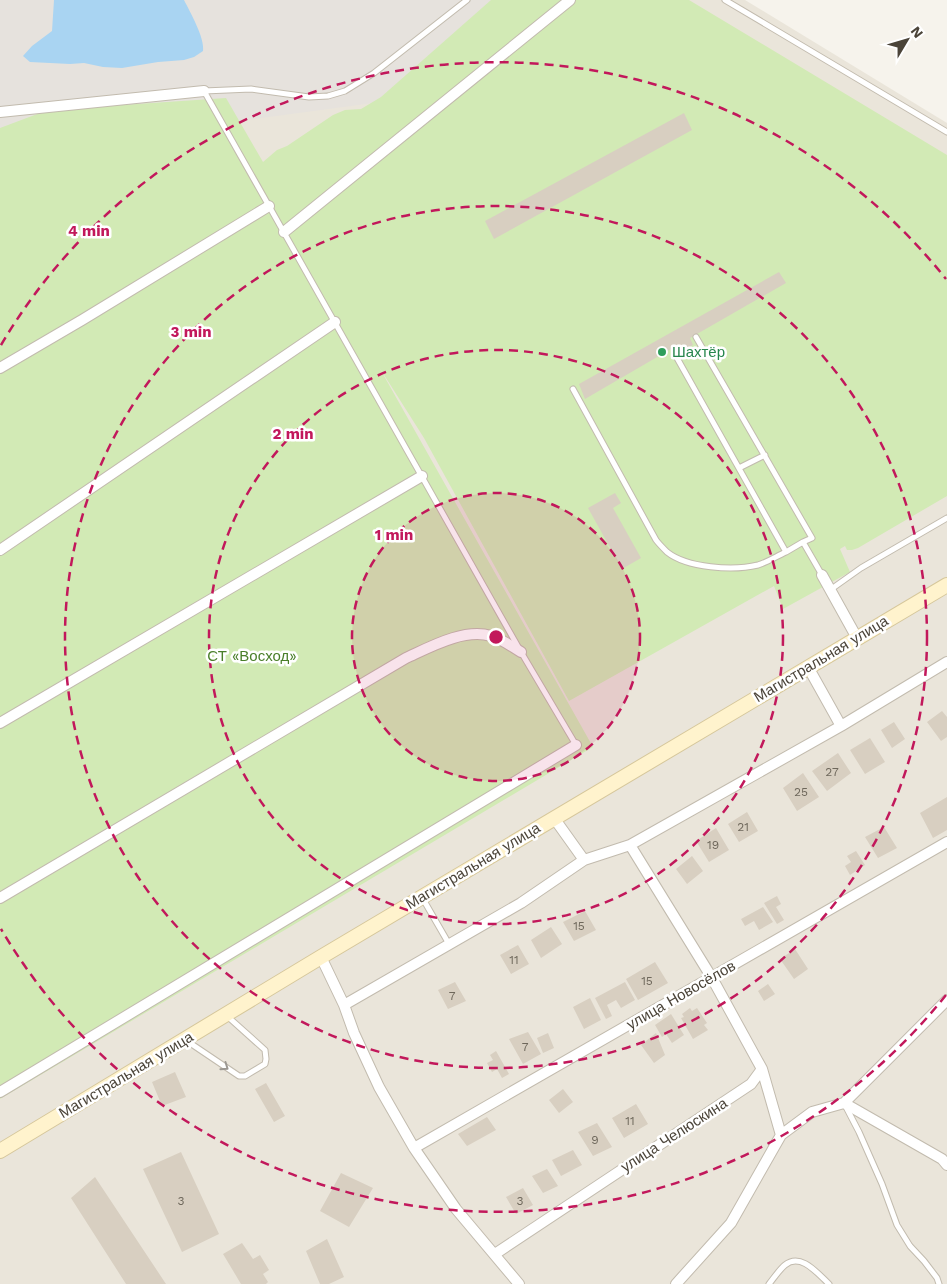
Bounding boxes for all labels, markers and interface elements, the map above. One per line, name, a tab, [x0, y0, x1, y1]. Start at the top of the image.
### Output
north arrow	[882, 15, 932, 65]
text: N	[908, 23, 927, 41]
text: 4 min	[68, 222, 110, 240]
text: 3 min	[171, 323, 211, 341]
place label: Шахтёр	[672, 343, 725, 361]
marker: Шахтёр	[656, 346, 668, 358]
text: 2 min	[272, 425, 314, 443]
text: 1 min	[375, 526, 413, 544]
street label: Магистральная улица	[751, 611, 892, 706]
centre of rings	[487, 628, 505, 646]
park label: СТ «Восход»	[207, 647, 297, 665]
house number: 27	[825, 765, 839, 779]
house number: 25	[794, 785, 808, 799]
street label: Магистральная улица	[403, 818, 544, 913]
house number: 21	[737, 820, 749, 834]
house number: 19	[707, 838, 719, 852]
house number: 15	[573, 919, 585, 933]
house number: 11	[509, 953, 519, 967]
street label: улица Новосёлов	[623, 957, 739, 1033]
house number: 15	[641, 974, 653, 988]
house number: 7	[449, 989, 456, 1003]
street label: Магистральная улица	[56, 1027, 197, 1122]
house number: 7	[522, 1040, 529, 1054]
one-way arrow	[219, 1061, 229, 1070]
street label: улица Челюскина	[617, 1094, 731, 1176]
house number: 11	[625, 1114, 635, 1128]
house number: 9	[591, 1133, 599, 1147]
house number: 3	[178, 1194, 185, 1208]
house number: 3	[517, 1194, 524, 1208]

